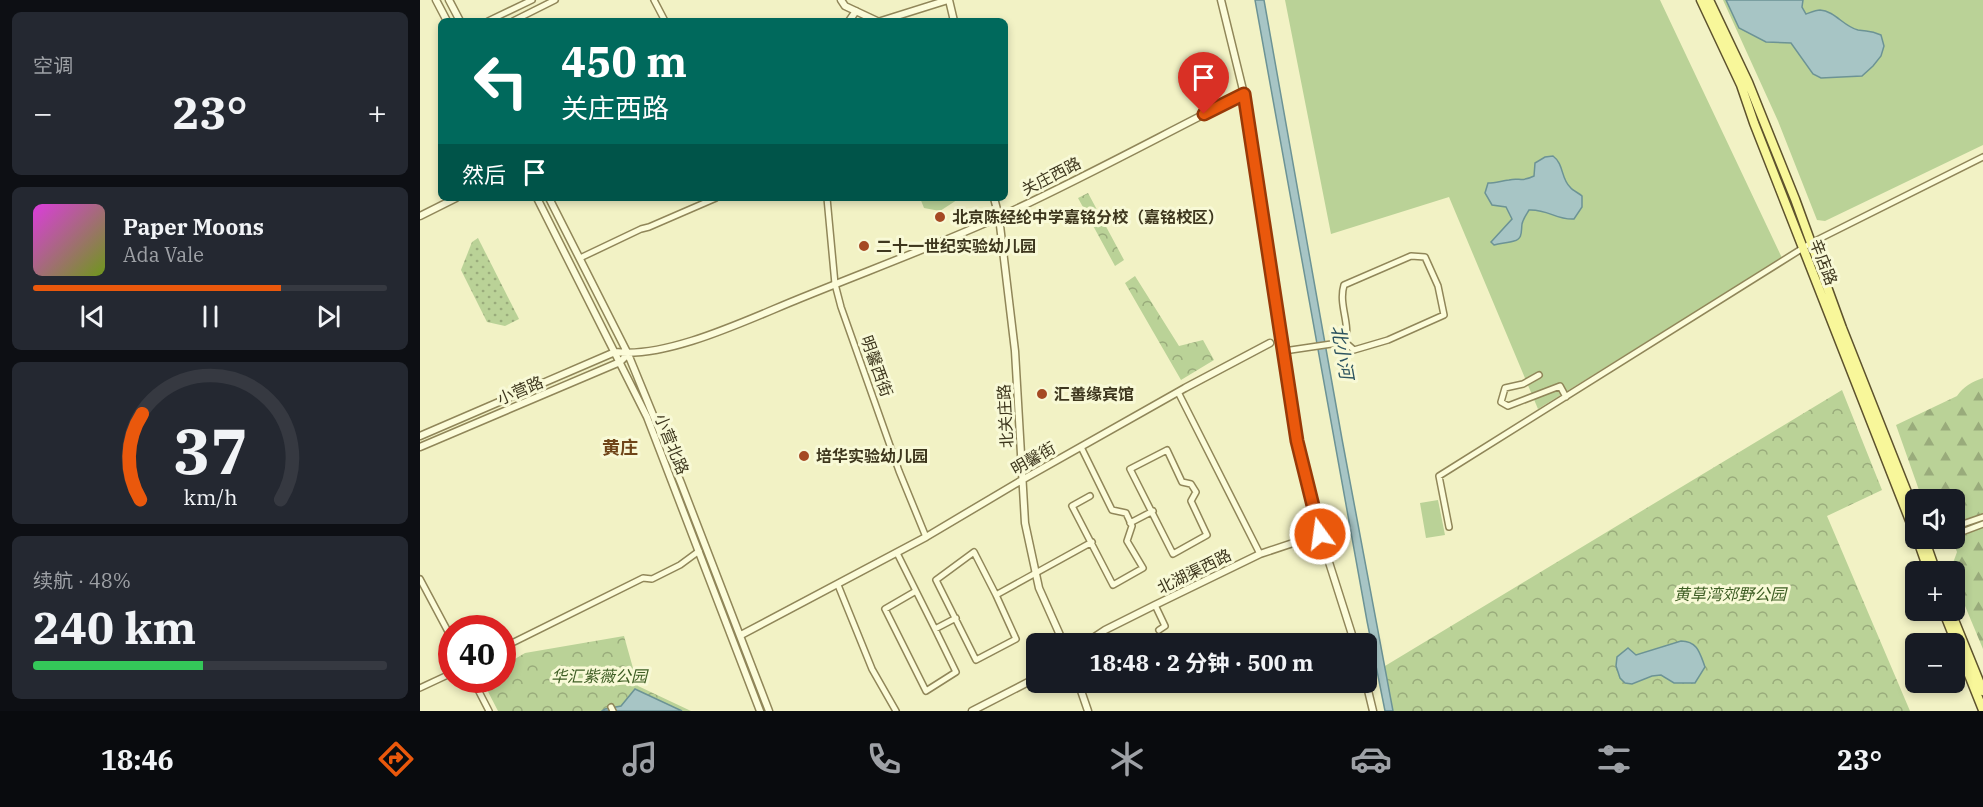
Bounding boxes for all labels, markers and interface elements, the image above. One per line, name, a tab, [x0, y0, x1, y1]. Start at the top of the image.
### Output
text: 450 m	[561, 34, 687, 89]
icon: left	[462, 42, 540, 120]
text: 空调	[33, 52, 73, 79]
pin	[1178, 52, 1229, 114]
icon: arrive	[1187, 61, 1220, 94]
text: 23°	[172, 83, 248, 141]
text: 关庄西路	[561, 90, 669, 125]
text: −	[33, 91, 53, 134]
text: +	[367, 91, 387, 134]
street label: 关庄西路	[1018, 153, 1084, 199]
icon: arrive	[518, 156, 551, 189]
text: 然后	[462, 160, 506, 189]
place label: 北京陈经纶中学嘉铭分校（嘉铭校区）	[952, 207, 1224, 227]
marker: 北京陈经纶中学嘉铭分校（嘉铭校区）	[933, 210, 947, 224]
text: Paper Moons	[123, 212, 264, 241]
place label: 二十一世纪实验幼儿园	[876, 236, 1036, 256]
street label: 辛店路	[1806, 236, 1842, 288]
marker: 二十一世纪实验幼儿园	[857, 239, 871, 253]
text: Ada Vale	[123, 241, 204, 268]
icon: previous	[76, 300, 109, 333]
icon: pause	[194, 300, 227, 333]
icon: next	[312, 300, 345, 333]
water label: 北小河	[1326, 323, 1359, 383]
street label: 明馨西街	[857, 333, 897, 399]
street label: 小营路	[494, 371, 546, 409]
street label: 北关庄路	[993, 384, 1017, 448]
place label: 汇善缘宾馆	[1054, 384, 1134, 404]
marker: 汇善缘宾馆	[1035, 387, 1049, 401]
text: 37	[173, 410, 247, 491]
street label: 小营北路	[651, 411, 693, 477]
district label: 黄庄	[602, 436, 638, 459]
street label: 明馨街	[1007, 437, 1059, 479]
place label: 培华实验幼儿园	[816, 446, 928, 466]
marker: 培华实验幼儿园	[797, 449, 811, 463]
text: km/h	[183, 483, 237, 511]
map controls	[1905, 489, 1965, 693]
button: sound	[1905, 489, 1965, 549]
position arrow	[1288, 502, 1352, 566]
street label: 北湖渠西路	[1154, 544, 1234, 598]
button: +	[1905, 561, 1965, 621]
text: 续航 · 48%	[33, 567, 131, 594]
park label: 黄草湾郊野公园	[1674, 584, 1788, 604]
text: 240 km	[33, 598, 196, 656]
speed limit sign: 40	[438, 615, 516, 693]
button: −	[1905, 633, 1965, 693]
text: 18:48 · 2 分钟 · 500 m	[1090, 648, 1313, 677]
park label: 华汇紫薇公园	[551, 666, 649, 686]
icon: directions	[375, 738, 417, 780]
icon: music	[619, 738, 661, 780]
icon: phone	[863, 738, 905, 780]
icon: climate	[1106, 738, 1148, 780]
icon: car	[1350, 738, 1392, 780]
icon: filters	[1593, 738, 1635, 780]
text: 18:46	[101, 742, 174, 777]
text: 23°	[1837, 742, 1882, 777]

